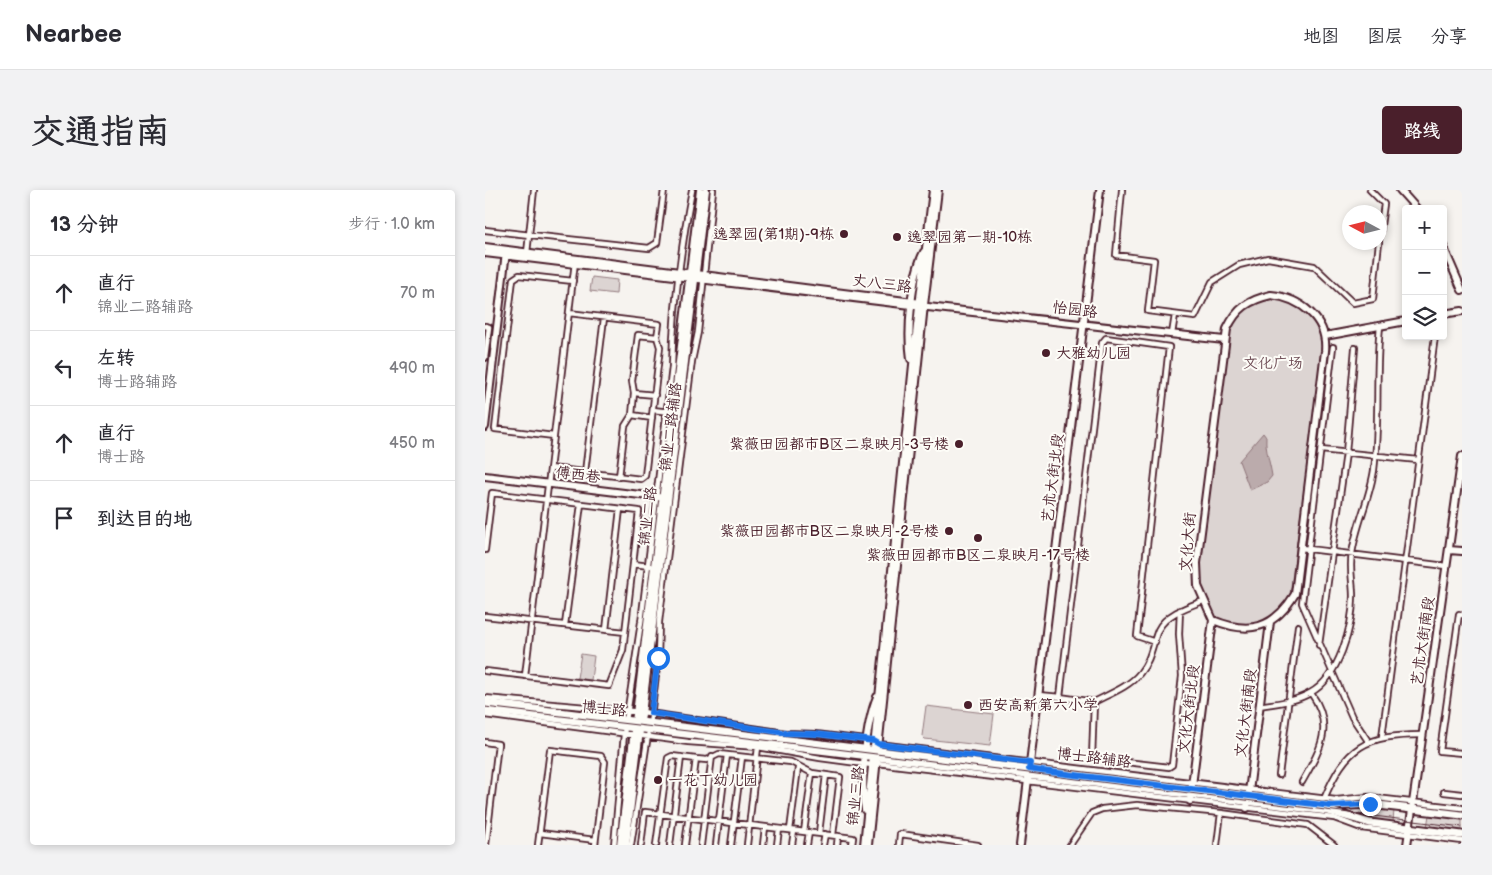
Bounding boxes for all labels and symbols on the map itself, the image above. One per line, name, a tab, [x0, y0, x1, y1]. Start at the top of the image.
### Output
north arrow	[1342, 205, 1387, 250]
place label: 逸翠园(第1期)-9栋	[713, 225, 834, 244]
marker: 逸翠园(第1期)-9栋	[838, 228, 850, 240]
place label: 逸翠园第一期-10栋	[907, 228, 1032, 247]
marker: 逸翠园第一期-10栋	[891, 231, 903, 243]
street label: 丈八三路	[851, 271, 913, 297]
street label: 怡园路	[1052, 298, 1098, 322]
place label: 大雅幼儿园	[1056, 344, 1131, 363]
marker: 大雅幼儿园	[1040, 347, 1052, 359]
park label: 文化广场	[1243, 354, 1303, 373]
street label: 锦业二路辅路	[656, 381, 686, 473]
street label: 艺术大街北段	[1038, 432, 1068, 524]
place label: 紫薇田园都市B区二泉映月-3号楼	[729, 435, 949, 454]
marker: 紫薇田园都市B区二泉映月-3号楼	[953, 438, 965, 450]
street label: 傅西巷	[555, 463, 601, 487]
street label: 锦业二路	[635, 485, 661, 547]
street label: 文化大街	[1176, 511, 1200, 573]
place label: 紫薇田园都市B区二泉映月-2号楼	[719, 522, 939, 541]
marker: 紫薇田园都市B区二泉映月-2号楼	[943, 525, 955, 537]
marker: 紫薇田园都市B区二泉映月-17号楼	[972, 532, 984, 544]
place label: 紫薇田园都市B区二泉映月-17号楼	[866, 546, 1090, 565]
street label: 艺术大街南段	[1407, 595, 1439, 687]
route start	[647, 647, 670, 670]
street label: 文化大街北段	[1174, 663, 1204, 755]
street label: 文化大街南段	[1231, 667, 1261, 759]
place label: 西安高新第六小学	[978, 696, 1098, 715]
street label: 博士路	[581, 697, 627, 721]
marker: 西安高新第六小学	[962, 699, 974, 711]
street label: 博士路辅路	[1056, 744, 1132, 772]
street label: 锦业三路	[843, 765, 869, 827]
place label: 一花丁幼儿园	[668, 771, 758, 790]
marker: 一花丁幼儿园	[652, 774, 664, 786]
route end	[1359, 793, 1382, 816]

